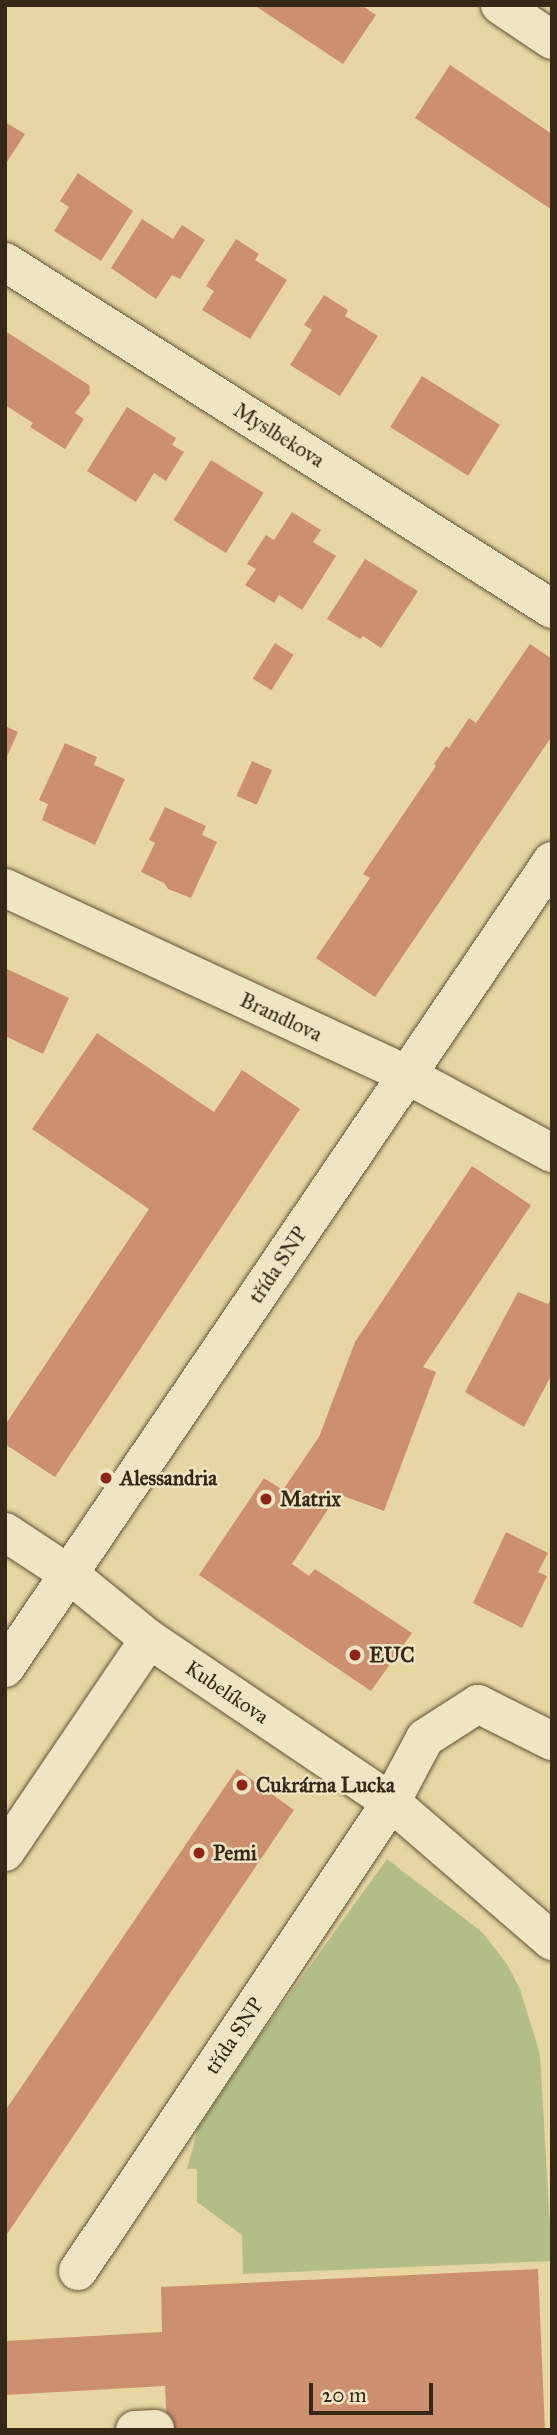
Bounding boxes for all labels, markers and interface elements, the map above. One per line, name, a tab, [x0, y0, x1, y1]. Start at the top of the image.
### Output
street label: Myslbekova	[229, 397, 329, 473]
street label: Brandlova	[236, 987, 326, 1047]
street label: třída SNP	[243, 1222, 313, 1308]
place label: Alessandria	[120, 1465, 217, 1491]
marker: Alessandria	[98, 1470, 114, 1486]
place label: Matrix	[280, 1486, 341, 1512]
marker: Matrix	[258, 1491, 274, 1507]
place label: EUC	[369, 1642, 415, 1668]
marker: EUC	[347, 1647, 363, 1663]
street label: Kubelíkova	[181, 1655, 273, 1729]
place label: Cukrárna Lucka	[256, 1772, 395, 1798]
marker: Cukrárna Lucka	[234, 1777, 250, 1793]
place label: Pemi	[213, 1840, 257, 1866]
marker: Pemi	[191, 1845, 207, 1861]
street label: třída SNP	[199, 1993, 269, 2079]
scale bar	[312, 2368, 436, 2412]
text: 20 m	[322, 2382, 367, 2408]

